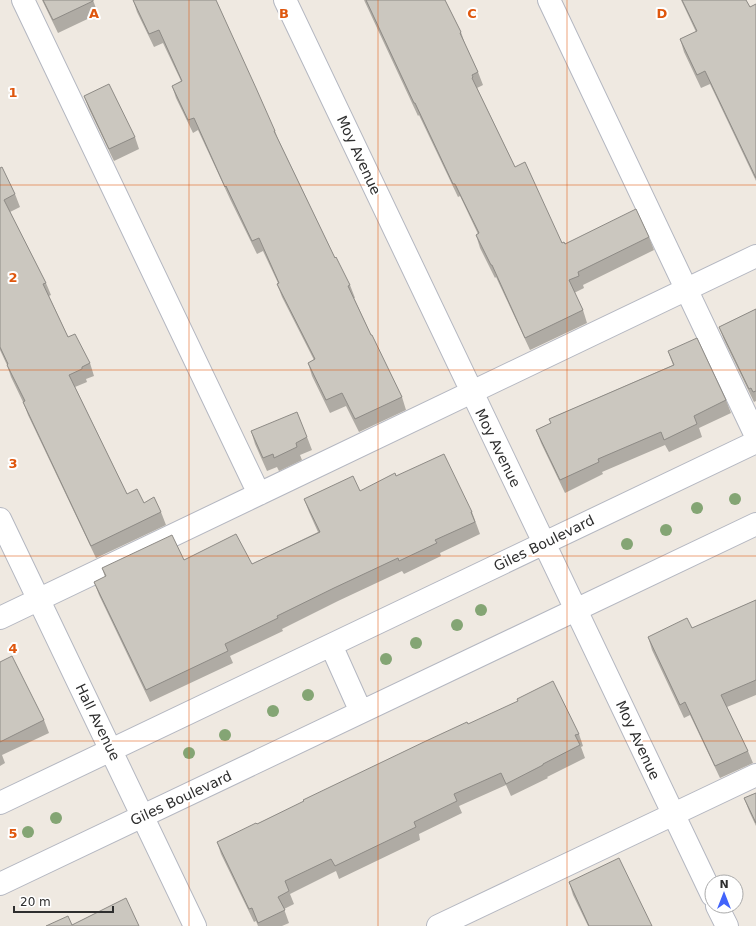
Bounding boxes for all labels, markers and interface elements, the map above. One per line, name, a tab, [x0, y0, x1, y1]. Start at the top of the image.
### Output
text: A	[89, 6, 99, 21]
text: B	[279, 6, 289, 21]
text: C	[467, 6, 477, 21]
text: D	[657, 6, 668, 21]
text: 1	[8, 85, 18, 100]
street label: Moy Avenue	[334, 113, 384, 197]
text: 2	[8, 270, 18, 285]
street label: Moy Avenue	[472, 406, 524, 490]
text: 3	[8, 456, 18, 471]
street label: Giles Boulevard	[491, 512, 597, 574]
text: 4	[8, 641, 18, 656]
street label: Hall Avenue	[73, 681, 123, 763]
street label: Moy Avenue	[613, 698, 663, 782]
street label: Giles Boulevard	[128, 768, 234, 828]
text: 5	[8, 826, 18, 841]
north arrow	[704, 874, 744, 914]
text: N	[719, 878, 729, 891]
scale bar	[14, 888, 113, 914]
text: 20 m	[20, 895, 51, 909]

